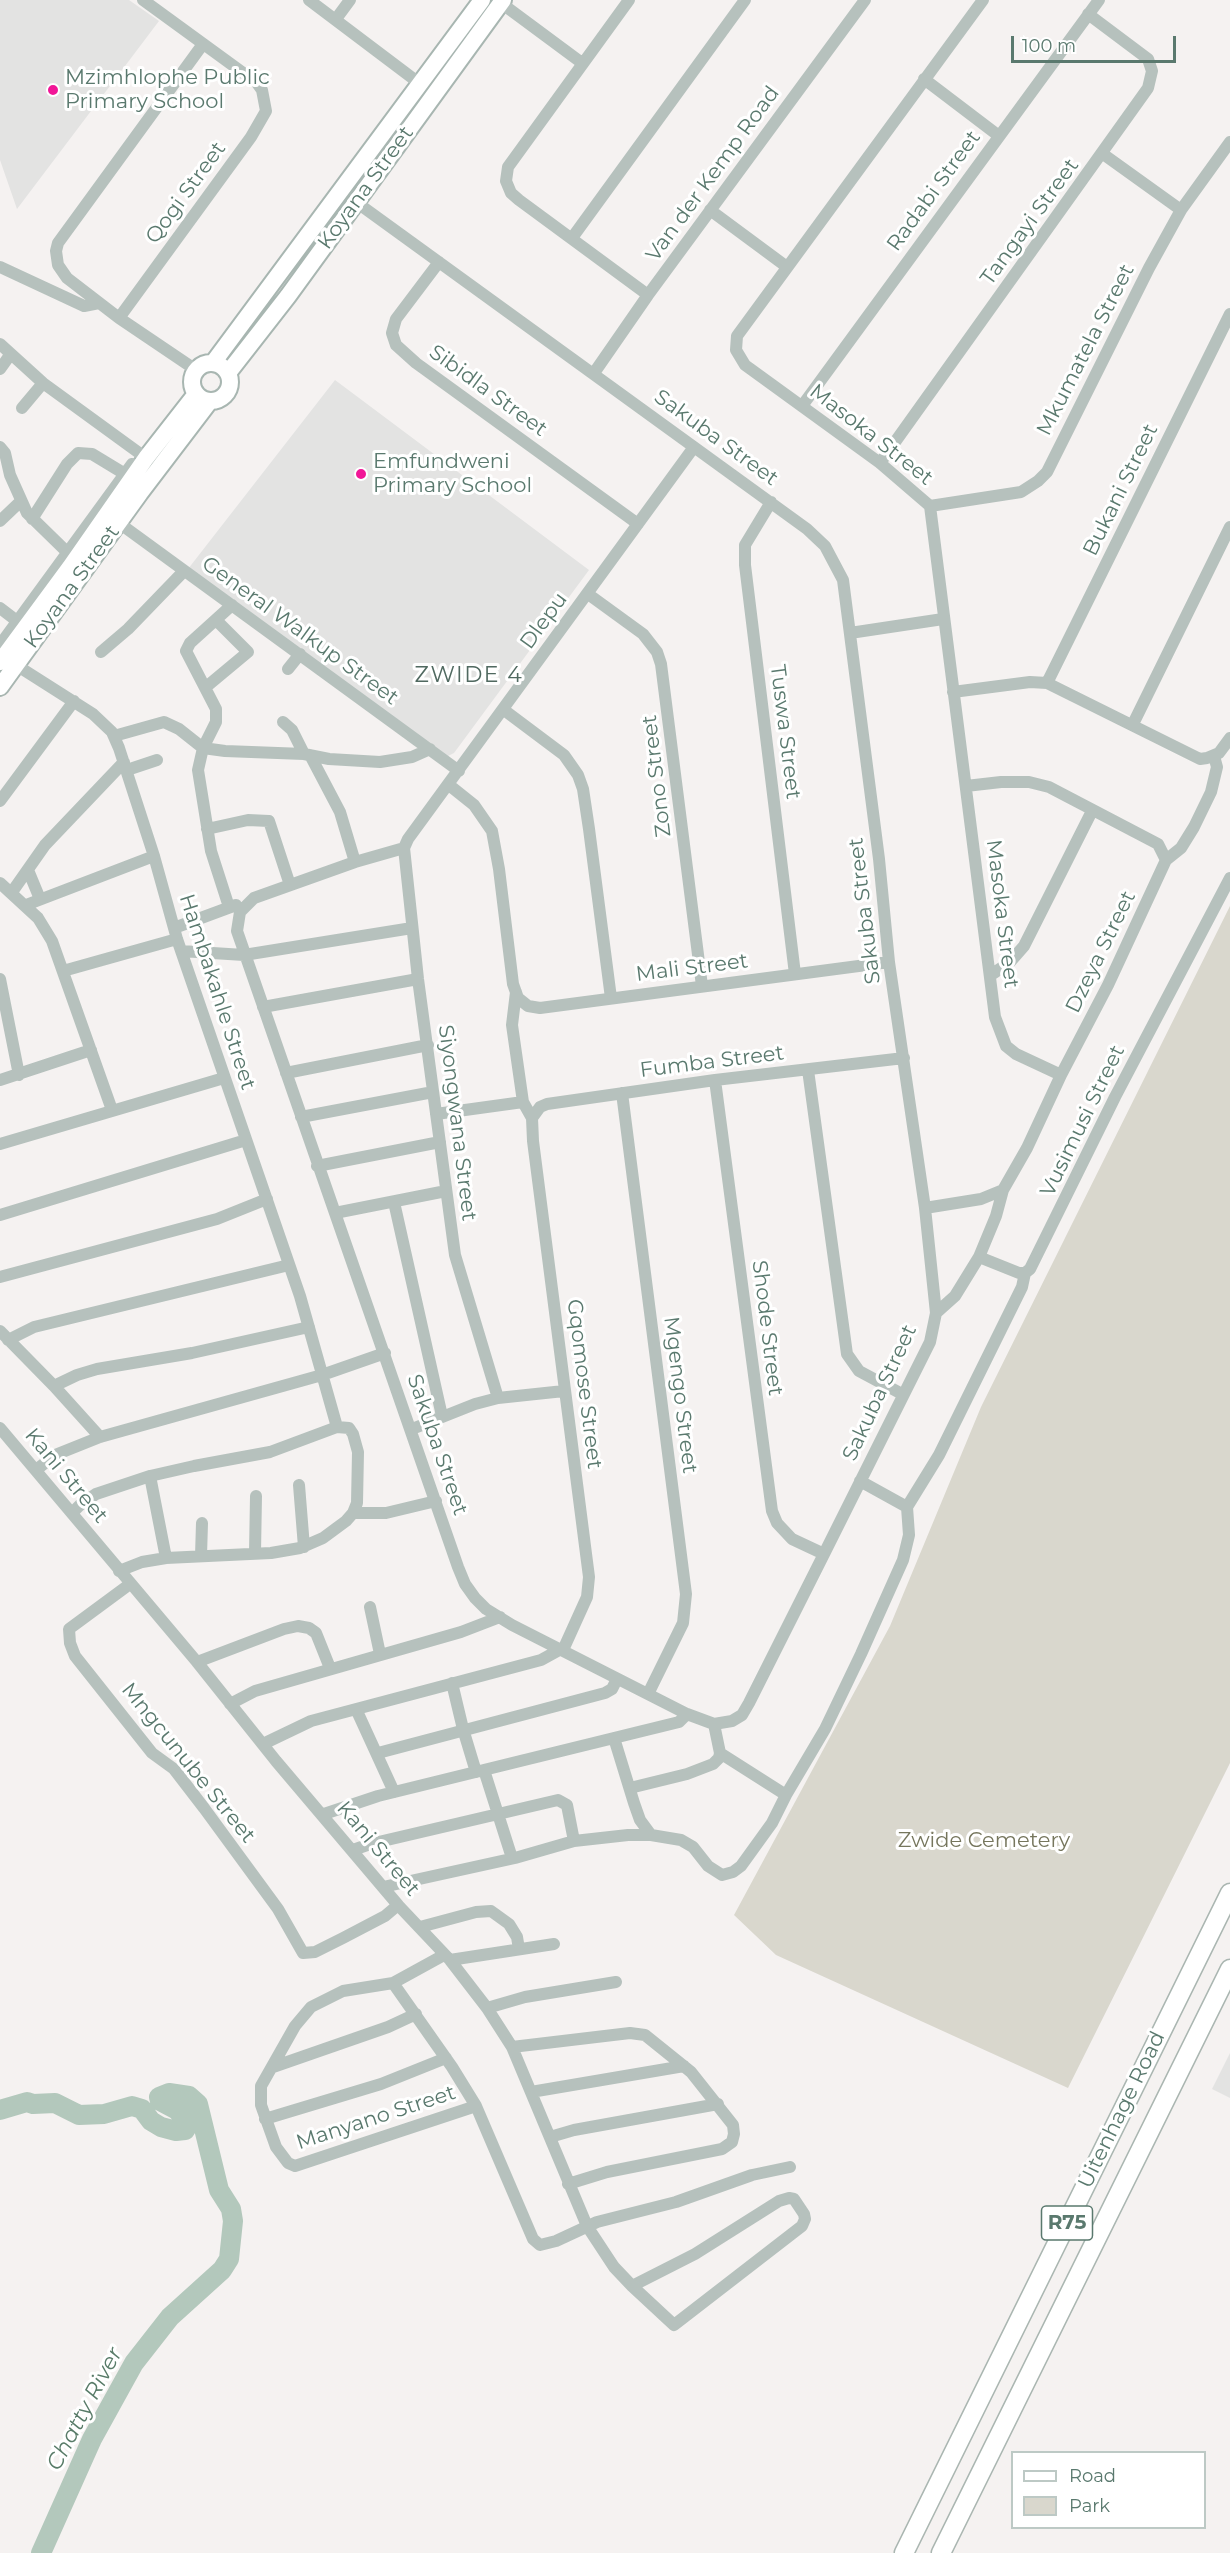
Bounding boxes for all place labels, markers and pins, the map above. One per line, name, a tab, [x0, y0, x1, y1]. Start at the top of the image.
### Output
place label: Mzimhlophe Public Primary School	[65, 65, 270, 115]
marker: Mzimhlophe Public Primary School	[46, 83, 60, 97]
place label: Emfundweni Primary School	[373, 449, 532, 499]
marker: Emfundweni Primary School	[354, 467, 368, 481]

